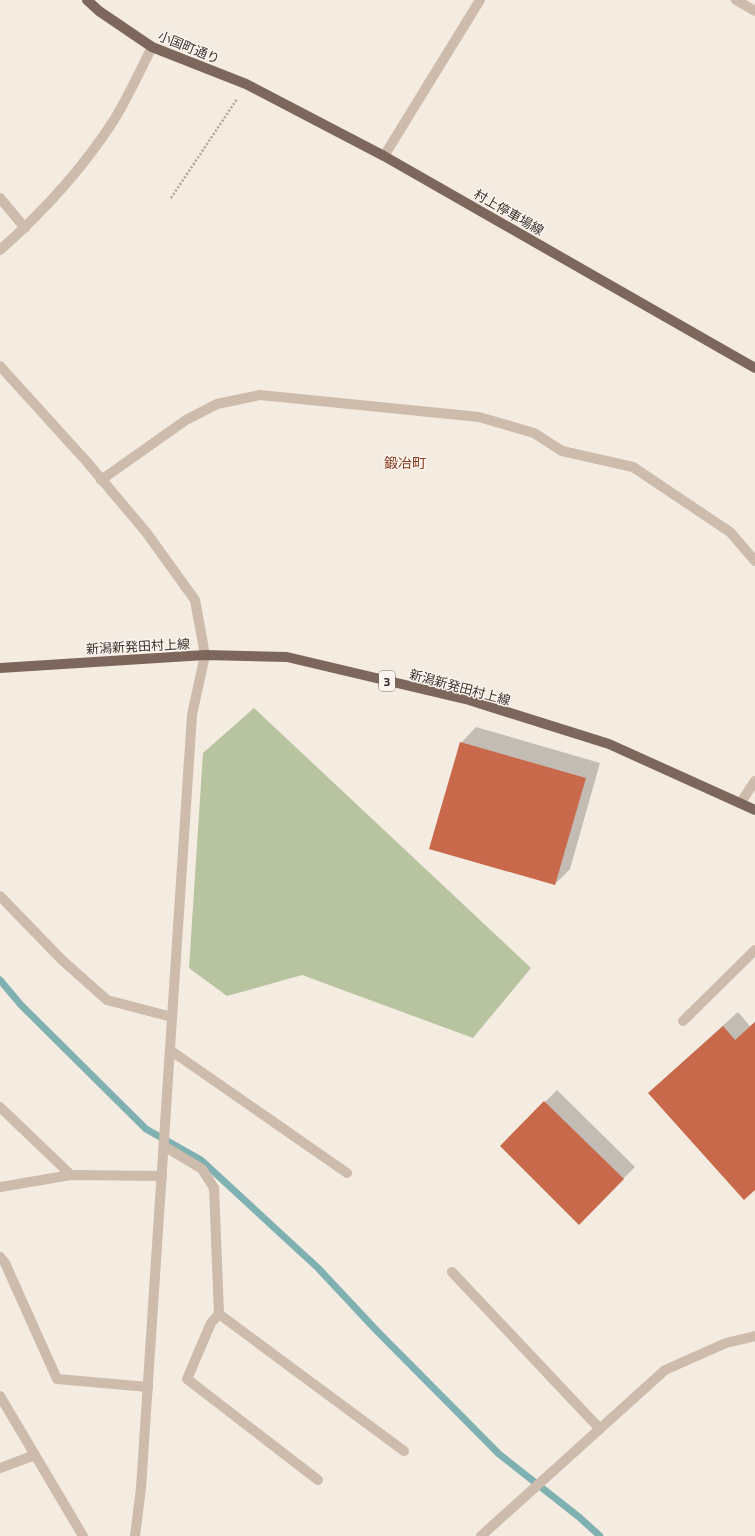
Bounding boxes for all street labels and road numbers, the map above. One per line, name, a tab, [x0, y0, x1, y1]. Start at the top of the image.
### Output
street label: 小国町通り	[156, 27, 222, 67]
street label: 村上停車場線	[471, 186, 547, 238]
street label: 新潟新発田村上線	[86, 635, 190, 657]
street label: 新潟新発田村上線	[408, 666, 512, 708]
road number: 3	[379, 671, 395, 691]

